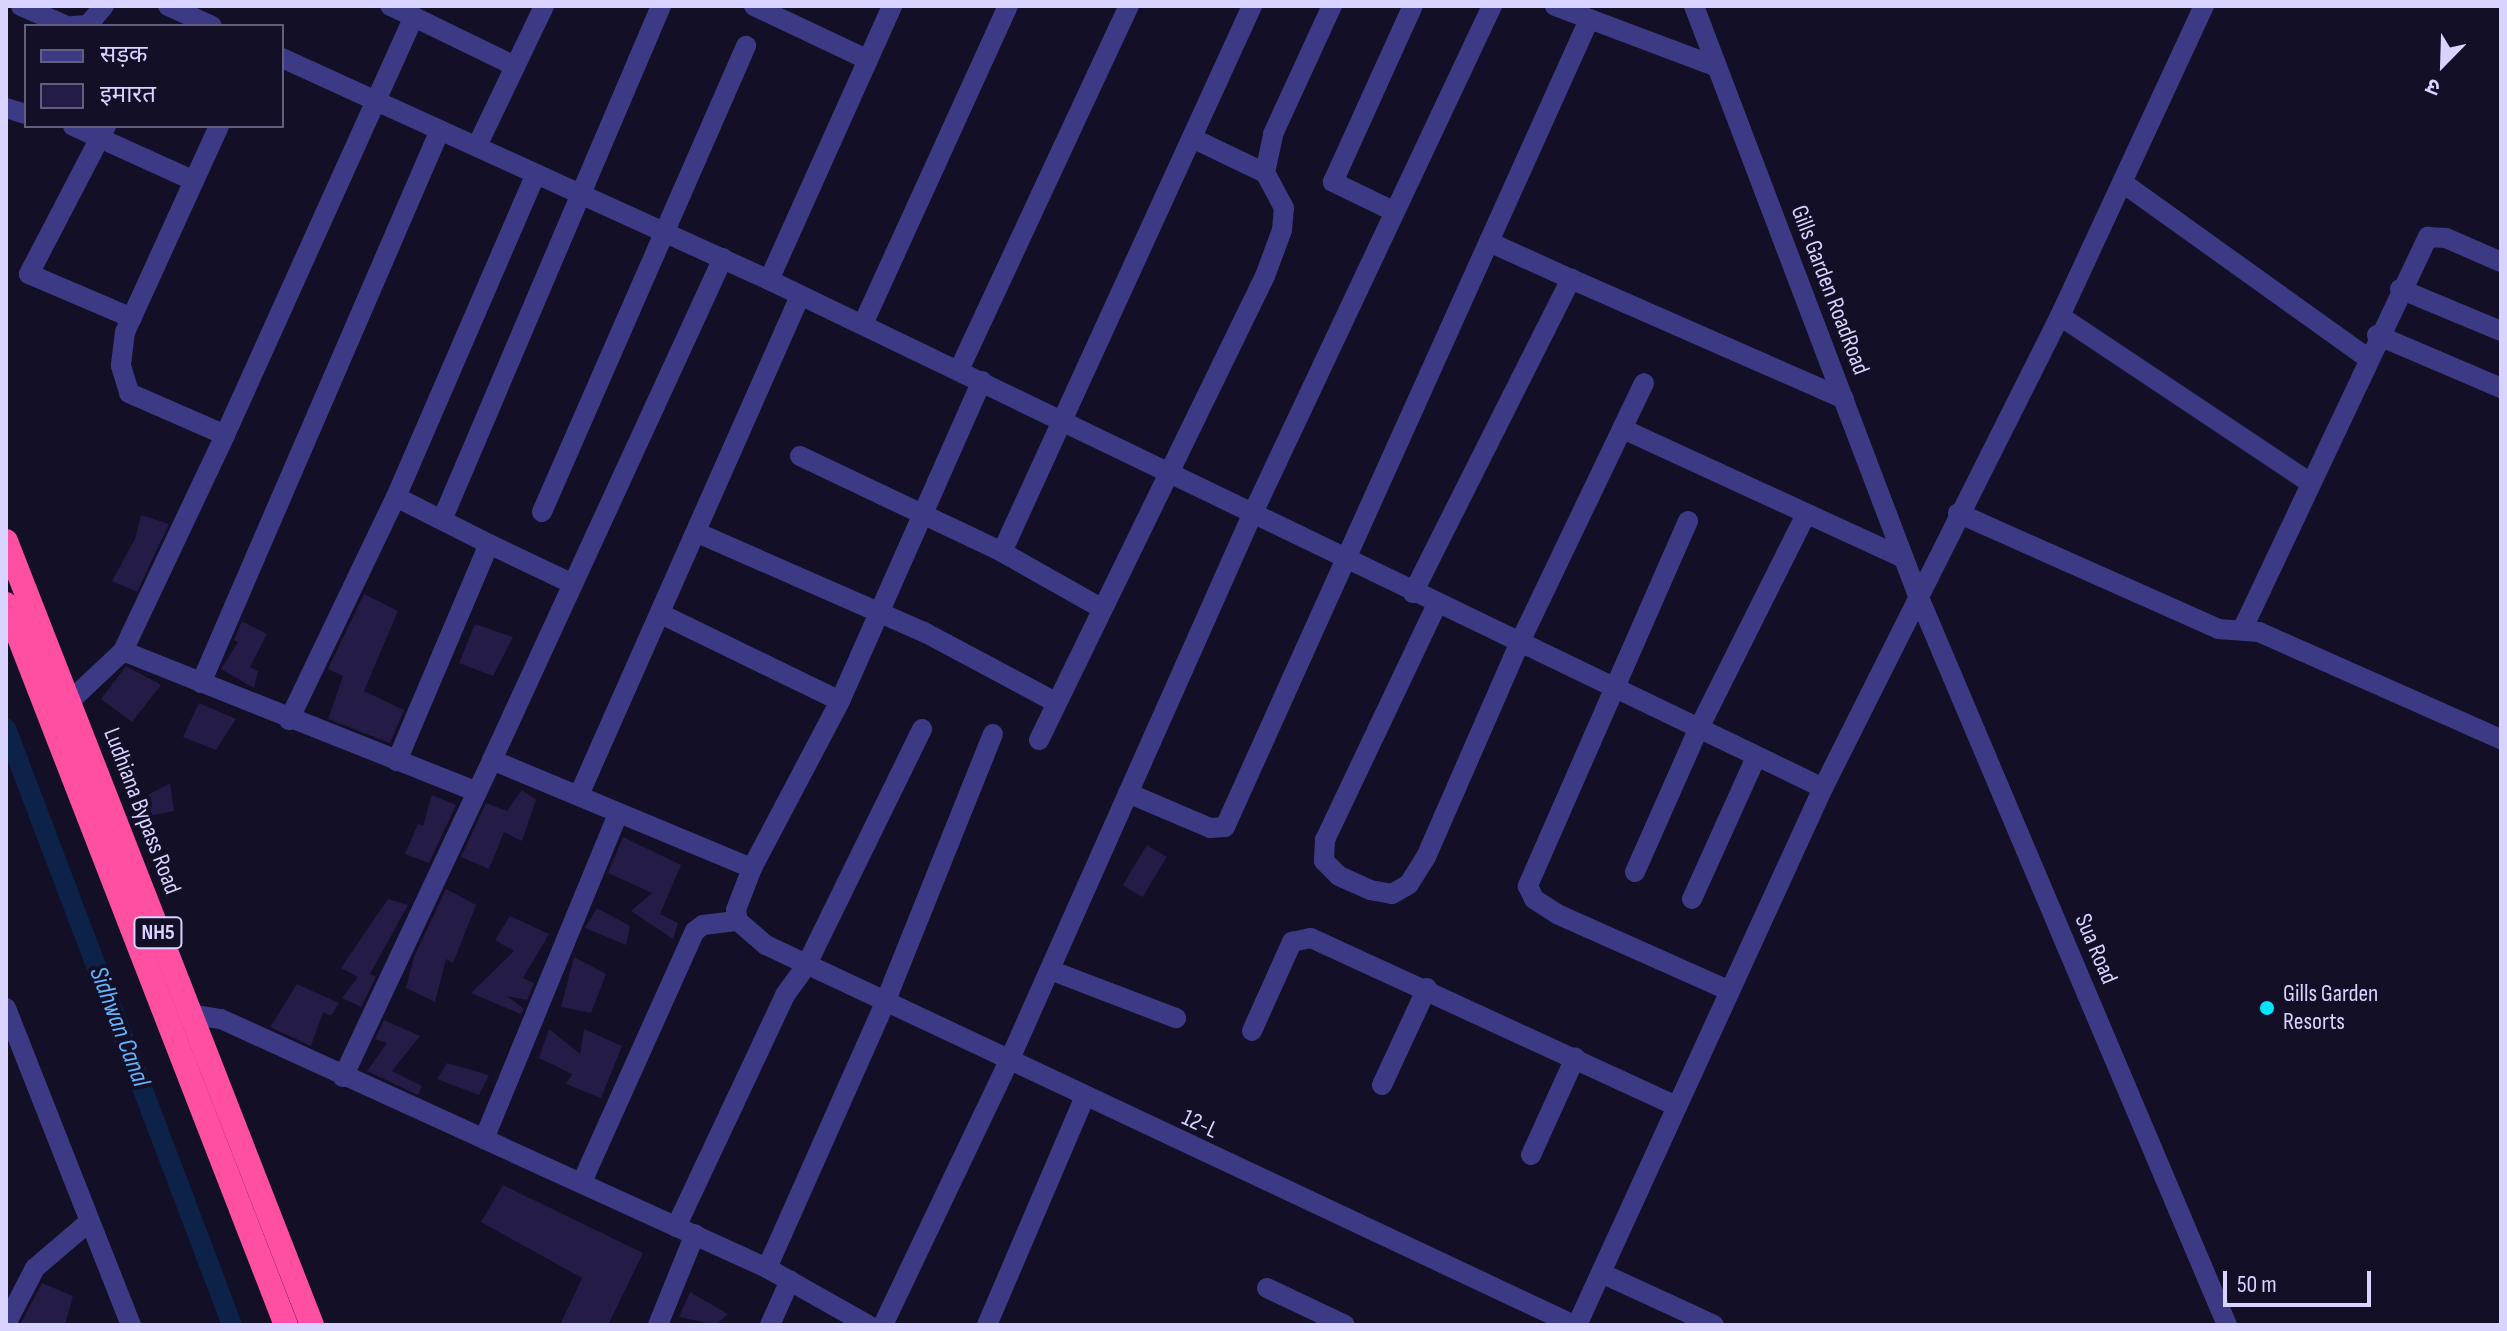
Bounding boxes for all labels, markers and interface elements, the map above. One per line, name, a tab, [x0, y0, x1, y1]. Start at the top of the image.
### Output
legend	[24, 24, 284, 128]
north arrow	[2403, 24, 2483, 104]
text: सड़क	[100, 40, 148, 69]
text: उ	[2422, 72, 2445, 101]
text: इमारत	[100, 80, 156, 109]
street label: Gills Garden RoadRoad	[1784, 201, 1876, 379]
street label: Ludhiana Bypass Road	[97, 724, 187, 898]
street label: Sua Road	[2068, 910, 2124, 988]
road number: NH5	[132, 915, 184, 951]
water label: Sidhwan Canal	[82, 963, 156, 1091]
place label: Gills Garden Resorts	[2283, 980, 2378, 1036]
marker: Gills Garden Resorts	[2258, 999, 2276, 1017]
street label: 12-L	[1177, 1103, 1223, 1145]
scale bar	[2227, 1255, 2375, 1305]
text: 50 m	[2237, 1270, 2277, 1299]

